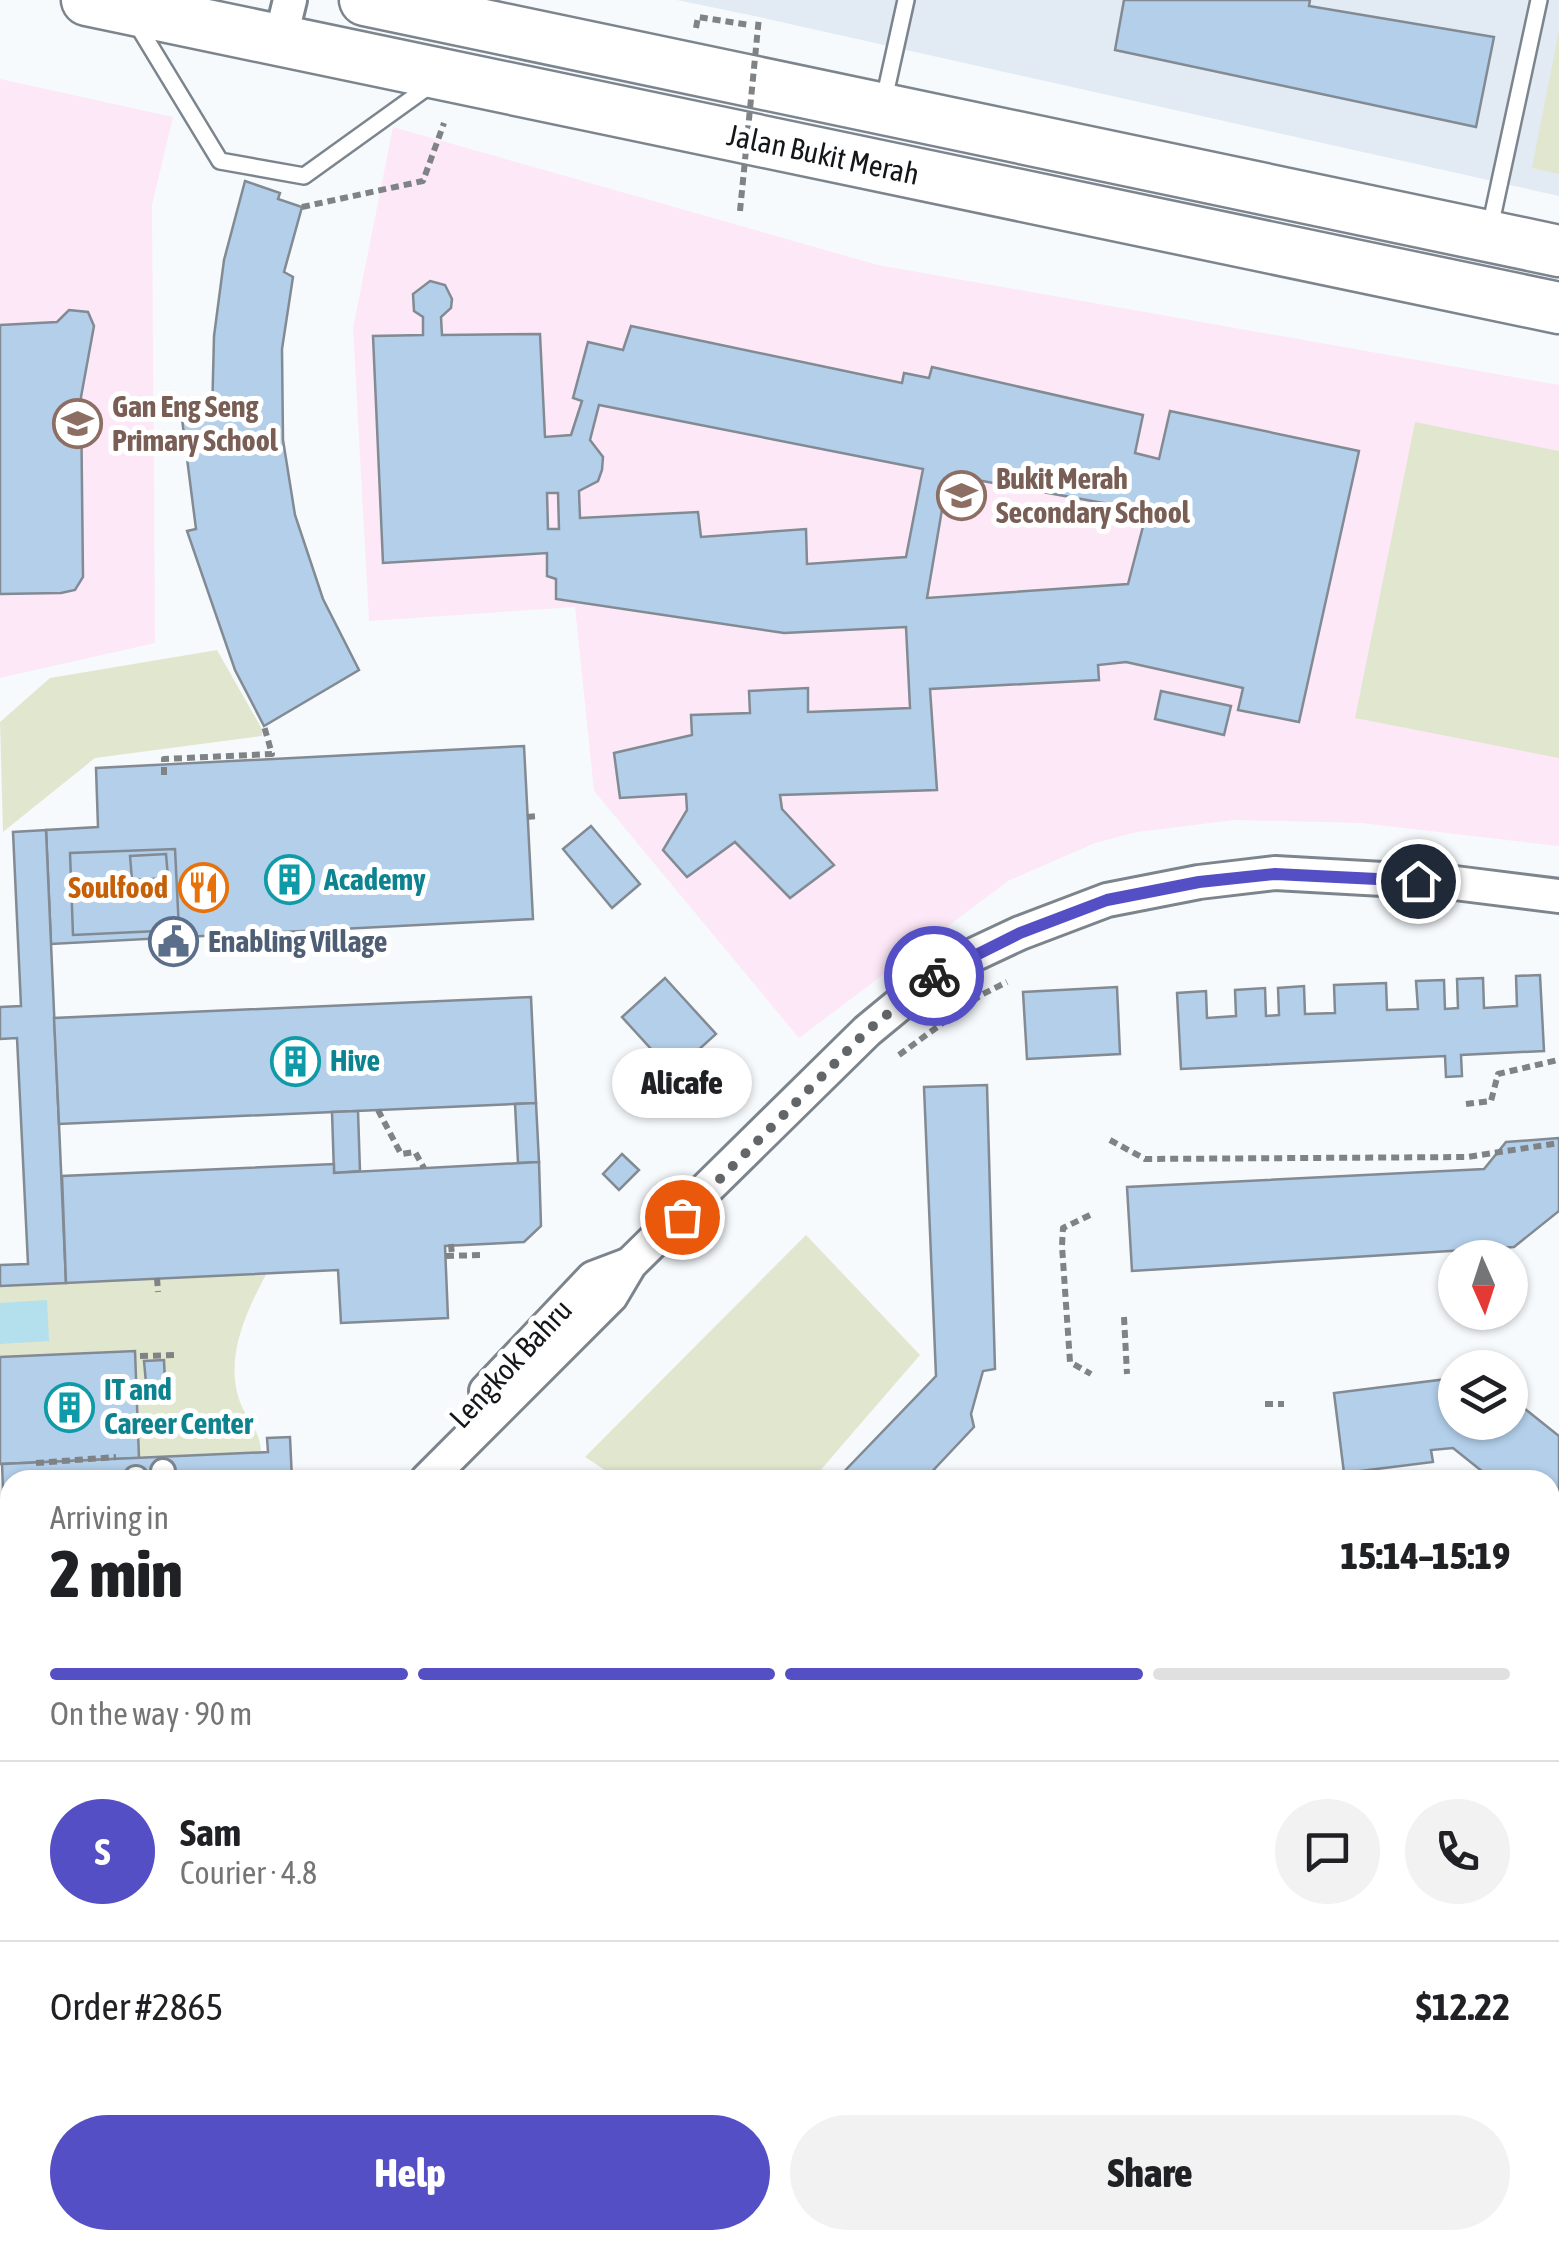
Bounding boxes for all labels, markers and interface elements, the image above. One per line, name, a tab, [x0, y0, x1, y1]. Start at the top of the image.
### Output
street label: Jalan Bukit Merah	[724, 117, 922, 191]
place label: Gan Eng Seng Primary School	[112, 389, 279, 457]
school or university icon: Gan Eng Seng Primary School	[51, 398, 103, 450]
place label: Bukit Merah Secondary School	[996, 461, 1191, 529]
school or university icon: Bukit Merah Secondary School	[935, 470, 987, 522]
pin	[1376, 839, 1461, 924]
building icon: Academy	[263, 854, 315, 906]
icon: home	[1391, 854, 1446, 909]
restaurant icon: Soulfood	[177, 862, 229, 914]
place label: Academy	[323, 862, 426, 896]
place label: Soulfood	[68, 870, 168, 904]
public building icon: Enabling Village	[147, 916, 199, 968]
place label: Enabling Village	[208, 924, 387, 958]
courier	[884, 926, 984, 1026]
icon: bike	[907, 949, 962, 1004]
building icon: Hive	[269, 1035, 321, 1087]
place label: Hive	[330, 1043, 380, 1077]
callout: Alicafe	[612, 1047, 752, 1117]
text: Alicafe	[641, 1064, 723, 1101]
pin	[640, 1175, 725, 1260]
icon: bag	[655, 1190, 710, 1245]
north arrow	[1438, 1240, 1528, 1330]
map controls	[1438, 1240, 1528, 1440]
street label: Lengkok Bahru	[442, 1292, 578, 1434]
button: layers	[1438, 1350, 1528, 1440]
place label: IT and Career Center	[104, 1372, 254, 1440]
building icon: IT and Career Center	[43, 1381, 95, 1433]
text: Arriving in	[50, 1499, 169, 1536]
text: 15:14–15:19	[1340, 1534, 1510, 1577]
text: 2 min	[50, 1536, 183, 1611]
text: On the way · 90 m	[50, 1695, 252, 1732]
button: chat	[1275, 1799, 1380, 1904]
button: phone	[1405, 1799, 1510, 1904]
text: Sam	[180, 1811, 241, 1854]
text: S	[95, 1830, 110, 1873]
text: Courier · 4.8	[180, 1854, 317, 1891]
text: Order #2865	[50, 1985, 223, 2028]
text: $12.22	[1416, 1985, 1510, 2028]
button: Help	[50, 2115, 770, 2230]
button: Share	[790, 2115, 1510, 2230]

